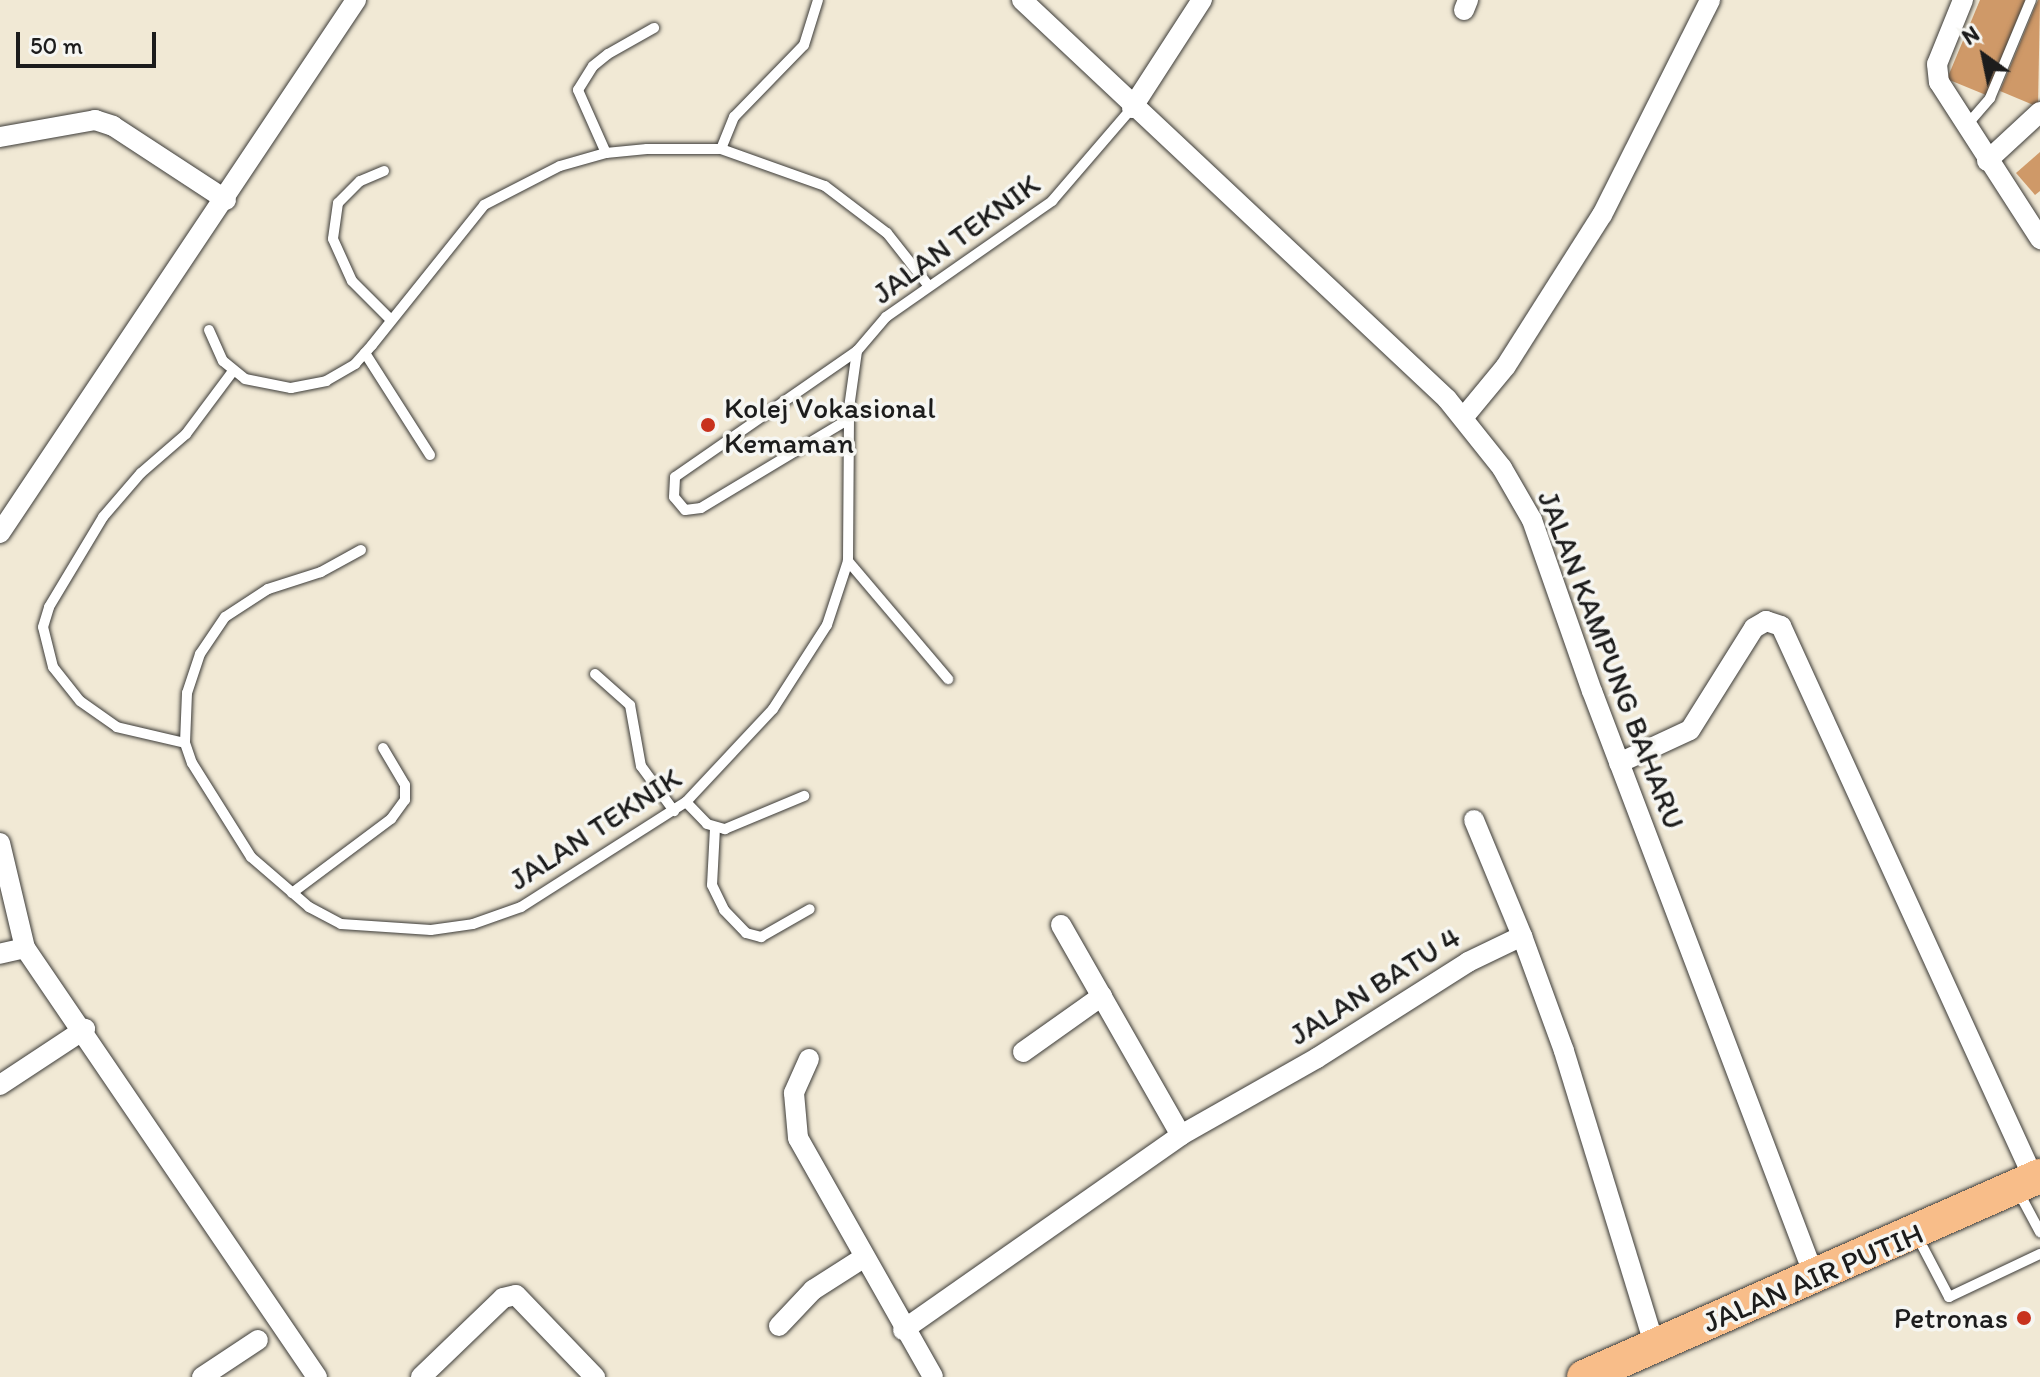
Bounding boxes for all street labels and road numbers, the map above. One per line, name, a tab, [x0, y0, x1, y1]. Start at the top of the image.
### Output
street label: JALAN TEKNIK	[867, 167, 1045, 311]
street label: JALAN KAMPUNG BAHARU	[1530, 486, 1692, 834]
street label: JALAN TEKNIK	[504, 761, 686, 897]
street label: JALAN BATU 4	[1283, 919, 1467, 1053]
street label: JALAN AIR PUTIH	[1701, 1217, 1925, 1339]

